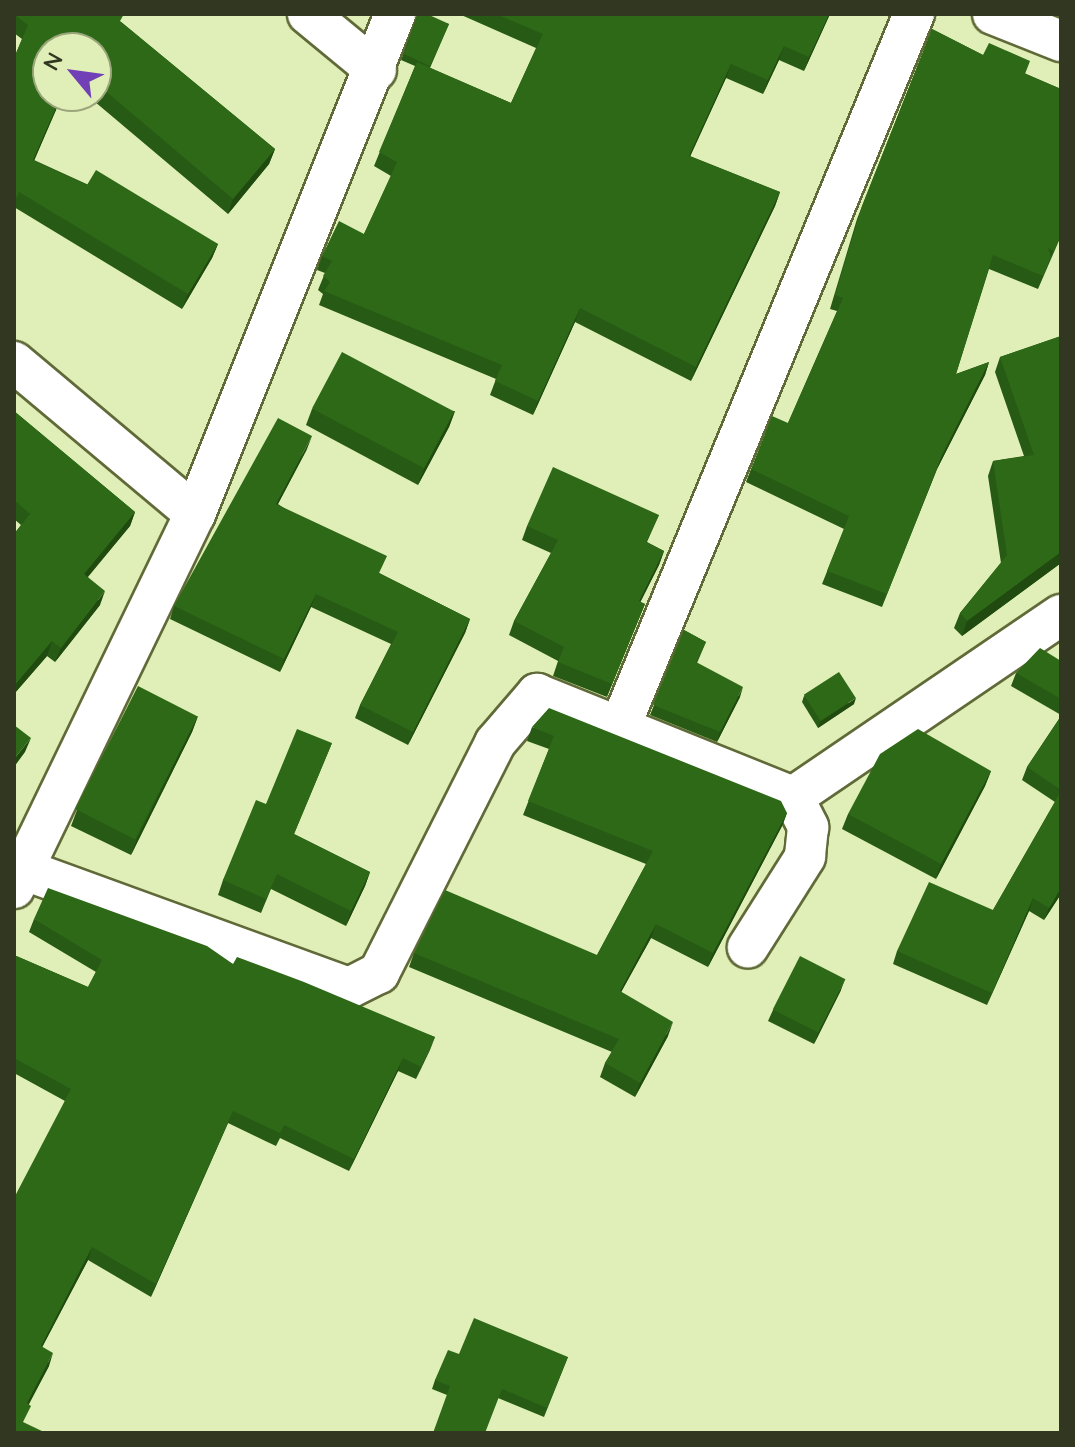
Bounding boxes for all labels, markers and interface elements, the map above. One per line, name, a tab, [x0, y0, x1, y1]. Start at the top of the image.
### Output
north arrow	[32, 32, 112, 112]
text: N	[37, 47, 69, 75]

